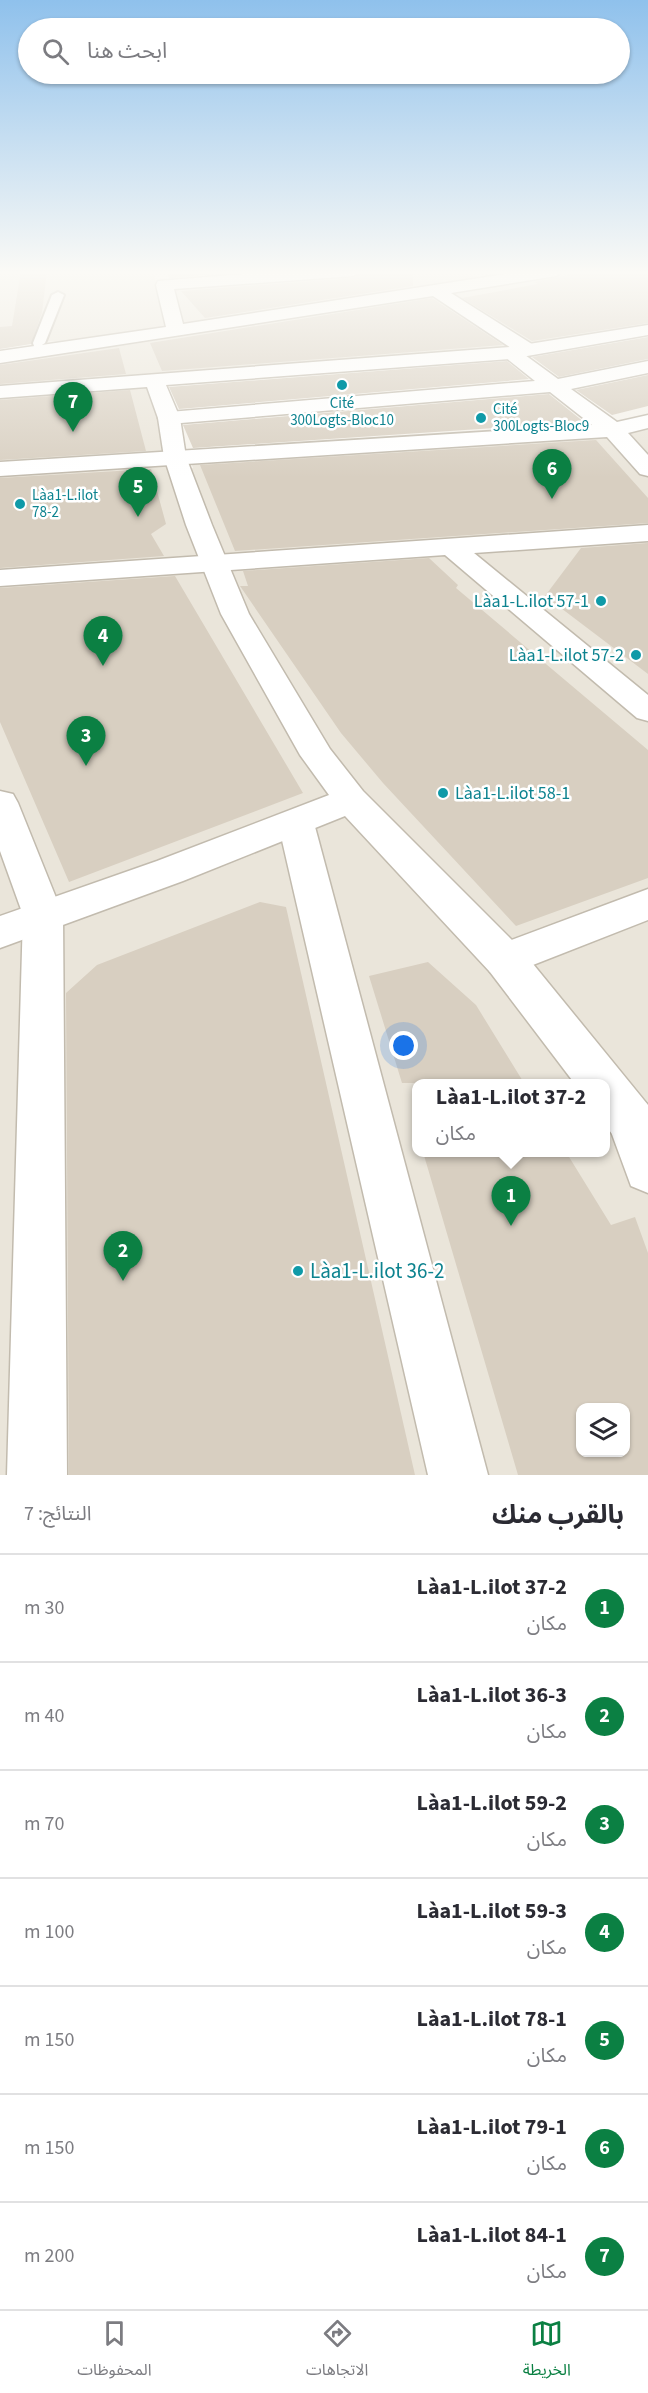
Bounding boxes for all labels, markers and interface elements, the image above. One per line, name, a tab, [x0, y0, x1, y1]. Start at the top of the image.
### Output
search box	[18, 18, 630, 84]
icon: search	[39, 35, 72, 68]
text: ابحث هنا	[87, 35, 167, 67]
marker: Cité 300Logts-Bloc10	[335, 378, 349, 392]
pin: 7	[54, 382, 92, 432]
place label: Cité 300Logts-Bloc10	[290, 393, 394, 431]
place label: Cité 300Logts-Bloc9	[493, 399, 589, 437]
marker: Cité 300Logts-Bloc9	[474, 411, 488, 425]
pin: 6	[532, 450, 572, 499]
pin: 5	[118, 468, 158, 517]
place label: Làa1-L.ilot 78-2	[32, 485, 98, 523]
marker: Làa1-L.ilot 78-2	[13, 497, 27, 511]
place label: Làa1-L.ilot 57-1	[474, 589, 589, 614]
marker: Làa1-L.ilot 57-1	[594, 594, 608, 608]
pin: 4	[84, 616, 122, 666]
place label: Làa1-L.ilot 57-2	[509, 643, 624, 668]
marker: Làa1-L.ilot 57-2	[629, 648, 643, 662]
pin: 3	[66, 716, 106, 766]
place label: Làa1-L.ilot 58-1	[455, 781, 570, 806]
marker: Làa1-L.ilot 58-1	[436, 786, 450, 800]
your location	[389, 1031, 418, 1060]
popup	[412, 1079, 610, 1157]
text: Làa1-L.ilot 37-2	[436, 1081, 586, 1113]
text: مكان	[436, 1120, 476, 1148]
pin: 1	[492, 1176, 530, 1226]
pin: 2	[104, 1232, 142, 1281]
place label: Làa1-L.ilot 36-2	[310, 1256, 444, 1286]
marker: Làa1-L.ilot 36-2	[291, 1264, 305, 1278]
map controls	[576, 1403, 630, 1457]
button: layers	[576, 1403, 630, 1457]
text: بالقرب منك	[492, 1496, 624, 1533]
text: النتائج: 7	[24, 1500, 91, 1528]
text: Làa1-L.ilot 37-2	[417, 1571, 567, 1603]
text: 30 m	[24, 1594, 64, 1622]
text: 1	[599, 1594, 610, 1622]
text: مكان	[527, 1610, 567, 1638]
text: Làa1-L.ilot 36-3	[417, 1679, 567, 1711]
text: 40 m	[24, 1702, 64, 1730]
text: 2	[599, 1702, 610, 1730]
text: مكان	[527, 1718, 567, 1746]
text: Làa1-L.ilot 59-2	[417, 1787, 567, 1819]
text: 70 m	[24, 1810, 64, 1838]
text: 3	[599, 1810, 610, 1838]
text: مكان	[527, 1826, 567, 1854]
text: Làa1-L.ilot 59-3	[417, 1895, 567, 1927]
text: 100 m	[24, 1918, 74, 1946]
text: 4	[599, 1918, 610, 1946]
text: مكان	[527, 1934, 567, 1962]
text: Làa1-L.ilot 78-1	[417, 2003, 567, 2035]
text: 150 m	[24, 2026, 74, 2054]
text: 5	[599, 2026, 610, 2054]
text: مكان	[527, 2042, 567, 2070]
text: Làa1-L.ilot 79-1	[417, 2111, 567, 2143]
text: 150 m	[24, 2134, 74, 2162]
text: 6	[599, 2134, 610, 2162]
text: مكان	[527, 2150, 567, 2178]
text: Làa1-L.ilot 84-1	[417, 2219, 567, 2251]
text: 200 m	[24, 2242, 74, 2270]
text: 7	[599, 2242, 610, 2270]
text: مكان	[527, 2258, 567, 2286]
tab: المحفوظات	[77, 2317, 151, 2387]
tab: الاتجاهات	[306, 2317, 368, 2387]
tab: الخريطة	[523, 2317, 571, 2387]

